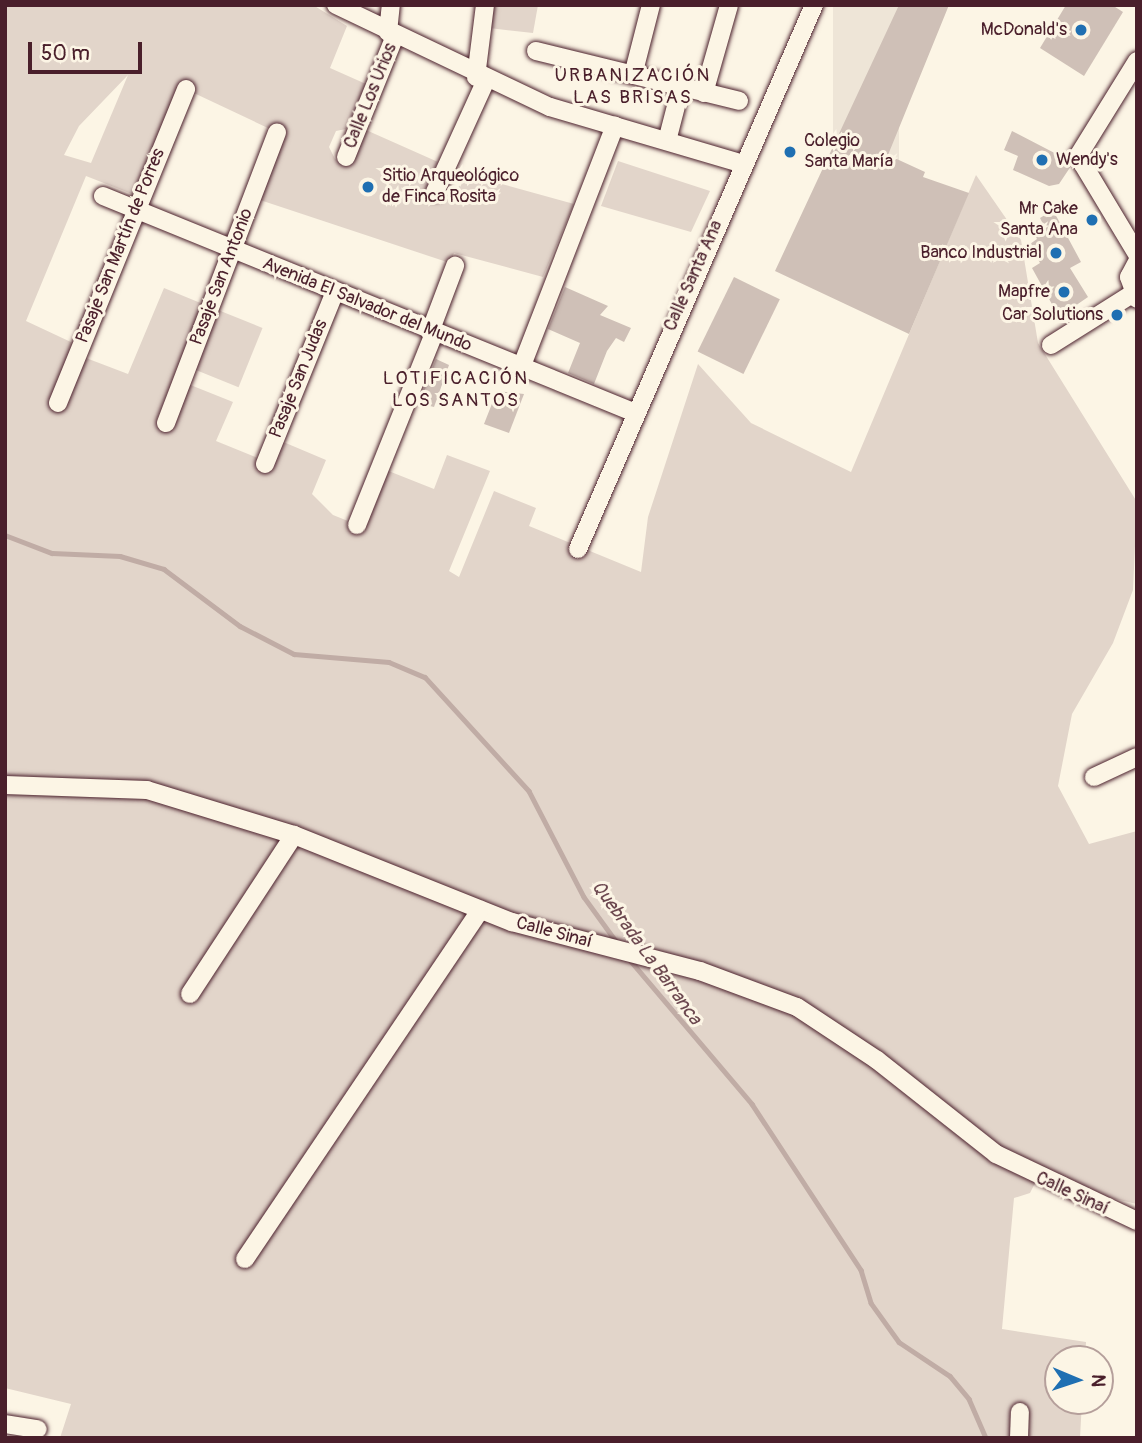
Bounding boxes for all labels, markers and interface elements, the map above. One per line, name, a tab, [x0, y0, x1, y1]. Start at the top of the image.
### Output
place label: McDonald's	[981, 19, 1067, 41]
marker: McDonald's	[1073, 22, 1089, 38]
scale bar	[32, 28, 145, 72]
text: 50 m	[41, 40, 90, 67]
street label: Calle Los Urios	[340, 40, 402, 152]
district label: URBANIZACIÓN LAS BRISAS	[556, 65, 710, 109]
place label: Colegio Santa María	[804, 131, 893, 174]
marker: Colegio Santa María	[782, 144, 798, 160]
street label: Pasaje San Martín de Porres	[72, 145, 170, 347]
place label: Wendy's	[1056, 149, 1118, 171]
marker: Wendy's	[1034, 152, 1050, 168]
place label: Sitio Arqueológico de Finca Rosita	[382, 166, 519, 208]
marker: Sitio Arqueológico de Finca Rosita	[360, 179, 376, 195]
place label: Mr Cake Santa Ana	[1000, 199, 1078, 242]
street label: Pasaje San Antonio	[186, 206, 258, 348]
marker: Mr Cake Santa Ana	[1084, 212, 1100, 228]
street label: Calle Santa Ana	[660, 217, 728, 335]
place label: Banco Industrial	[920, 242, 1042, 264]
marker: Banco Industrial	[1048, 245, 1064, 261]
street label: Avenida El Salvador del Mundo	[259, 253, 475, 357]
place label: Mapfre	[998, 281, 1050, 303]
marker: Mapfre	[1056, 284, 1072, 300]
place label: Car Solutions	[1002, 304, 1103, 326]
marker: Car Solutions	[1109, 307, 1125, 323]
street label: Pasaje San Judas	[265, 316, 333, 442]
district label: LOTIFICACIÓN LOS SANTOS	[384, 368, 528, 412]
water label: Quebrada La Barranca	[586, 877, 706, 1029]
street label: Calle Sinaí	[514, 912, 594, 954]
street label: Calle Sinaí	[1032, 1168, 1112, 1220]
north arrow	[1044, 1345, 1114, 1415]
text: N	[1086, 1374, 1110, 1387]

